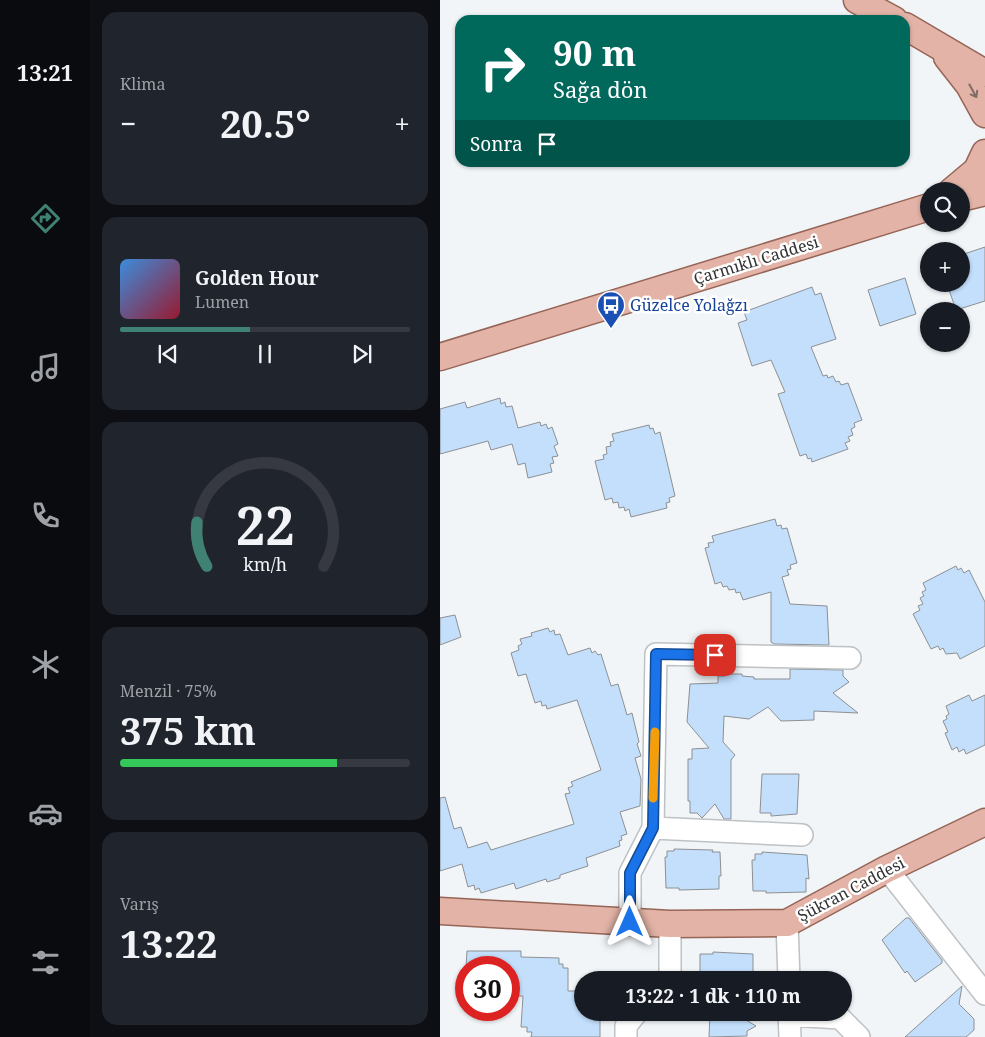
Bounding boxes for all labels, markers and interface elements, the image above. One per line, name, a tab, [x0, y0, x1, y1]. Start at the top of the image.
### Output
text: 90 m	[553, 29, 636, 76]
icon: right	[470, 35, 535, 100]
text: 13:21	[17, 57, 73, 87]
text: Klima	[120, 73, 165, 95]
text: Sağa dön	[553, 74, 648, 104]
one-way arrow	[968, 84, 978, 98]
text: 20.5°	[220, 97, 311, 149]
text: −	[120, 104, 136, 142]
text: +	[394, 104, 410, 142]
icon: arrive	[533, 130, 561, 158]
text: Sonra	[470, 131, 523, 157]
map controls	[920, 182, 970, 352]
button: search	[920, 182, 970, 232]
icon: directions	[28, 201, 63, 236]
street label: Çarmıklı Caddesi	[691, 231, 821, 289]
button: +	[920, 242, 970, 292]
text: Golden Hour	[195, 265, 319, 291]
bus stop icon: Güzelce Yolağzı	[596, 290, 626, 329]
text: Lumen	[195, 291, 249, 313]
place label: Güzelce Yolağzı	[630, 294, 748, 316]
button: −	[920, 302, 970, 352]
icon: previous	[154, 340, 182, 368]
icon: pause	[251, 340, 279, 368]
icon: next	[348, 340, 376, 368]
icon: music	[28, 350, 63, 385]
text: 22	[236, 489, 294, 560]
icon: phone	[28, 498, 63, 533]
text: km/h	[243, 552, 287, 576]
pin	[694, 634, 736, 676]
icon: arrive	[701, 641, 729, 669]
icon: climate	[28, 647, 63, 682]
text: Menzil · 75%	[120, 680, 217, 702]
text: 375 km	[120, 704, 256, 756]
icon: car	[28, 796, 63, 831]
street label: Şükran Caddesi	[794, 852, 908, 926]
text: Varış	[120, 893, 159, 915]
position arrow	[603, 895, 655, 947]
text: 13:22	[120, 917, 217, 969]
icon: filters	[28, 945, 63, 980]
speed limit sign: 30	[455, 956, 520, 1021]
text: 13:22 · 1 dk · 110 m	[625, 983, 801, 1009]

